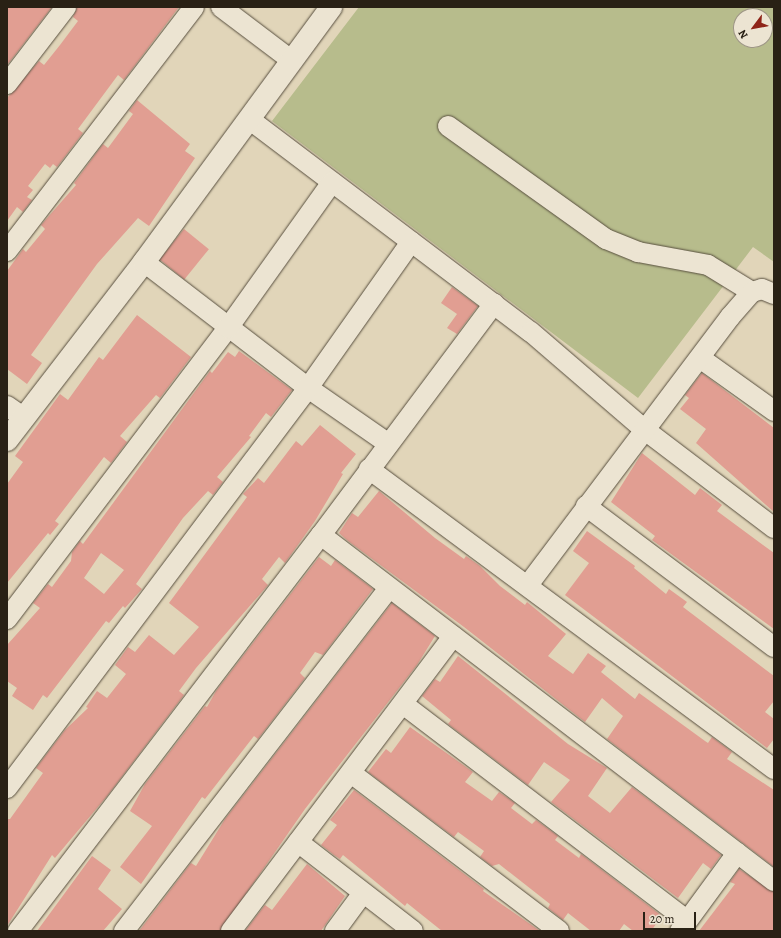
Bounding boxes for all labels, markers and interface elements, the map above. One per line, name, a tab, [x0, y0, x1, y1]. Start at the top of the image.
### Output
north arrow	[733, 8, 773, 48]
text: N	[735, 27, 752, 41]
scale bar	[645, 904, 698, 930]
text: 20 m	[650, 911, 674, 927]

